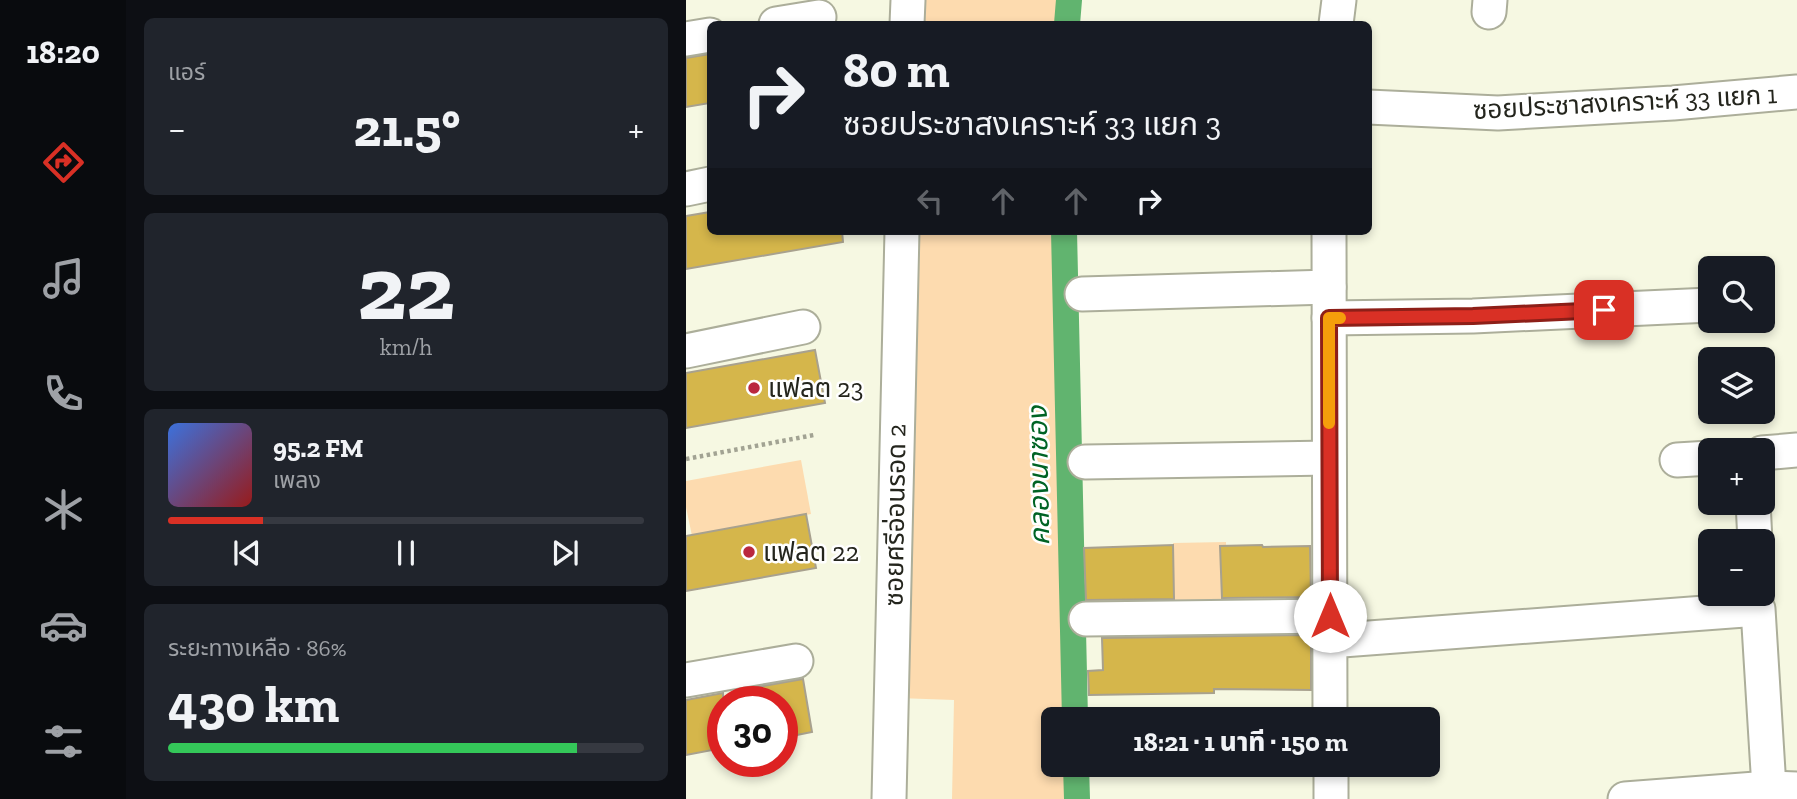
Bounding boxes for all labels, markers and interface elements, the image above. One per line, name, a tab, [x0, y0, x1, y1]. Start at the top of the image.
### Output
text: 18:20	[26, 33, 100, 71]
text: 80 m	[843, 41, 950, 100]
icon: right	[728, 49, 819, 140]
text: แอร์	[168, 58, 205, 86]
street label: ซอยประชาสงเคราะห์ 33 แยก 1	[1472, 78, 1778, 126]
text: 21.5°	[353, 97, 460, 159]
text: ซอยประชาสงเคราะห์ 33 แยก 3	[843, 105, 1221, 143]
text: −	[168, 106, 186, 152]
text: +	[628, 106, 644, 152]
icon: directions	[39, 138, 88, 187]
icon: left	[911, 182, 949, 220]
icon: ahead	[984, 182, 1022, 220]
icon: ahead	[1057, 182, 1095, 220]
icon: right	[1130, 182, 1168, 220]
text: 22	[357, 233, 455, 342]
icon: music	[39, 254, 88, 303]
map controls	[1698, 256, 1775, 606]
button: search	[1698, 256, 1775, 333]
pin	[1574, 280, 1634, 340]
icon: arrive	[1585, 291, 1623, 329]
text: km/h	[380, 333, 432, 361]
button: layers	[1698, 347, 1775, 424]
icon: phone	[39, 369, 88, 418]
place label: แฟลต 23	[768, 372, 863, 404]
marker: แฟลต 23	[746, 380, 762, 396]
water label: คลองนาซอง	[1021, 404, 1056, 546]
street label: ซอยศรีอ่อนรอด 2	[877, 423, 913, 607]
text: 95.2 FM	[273, 432, 363, 464]
button: +	[1698, 438, 1775, 515]
text: เพลง	[273, 466, 321, 494]
icon: climate	[39, 485, 88, 534]
button: −	[1698, 529, 1775, 606]
icon: previous	[228, 534, 266, 572]
icon: pause	[387, 534, 425, 572]
icon: next	[546, 534, 584, 572]
place label: แฟลต 22	[763, 536, 859, 568]
marker: แฟลต 22	[741, 544, 757, 560]
position arrow	[1293, 579, 1367, 653]
icon: car	[39, 601, 88, 650]
text: ระยะทางเหลือ · 86%	[168, 634, 347, 662]
text: 430 km	[168, 673, 339, 735]
speed limit sign: 30	[707, 686, 798, 777]
icon: filters	[39, 717, 88, 766]
text: 18:21 · 1 นาที · 150 m	[1133, 726, 1348, 758]

